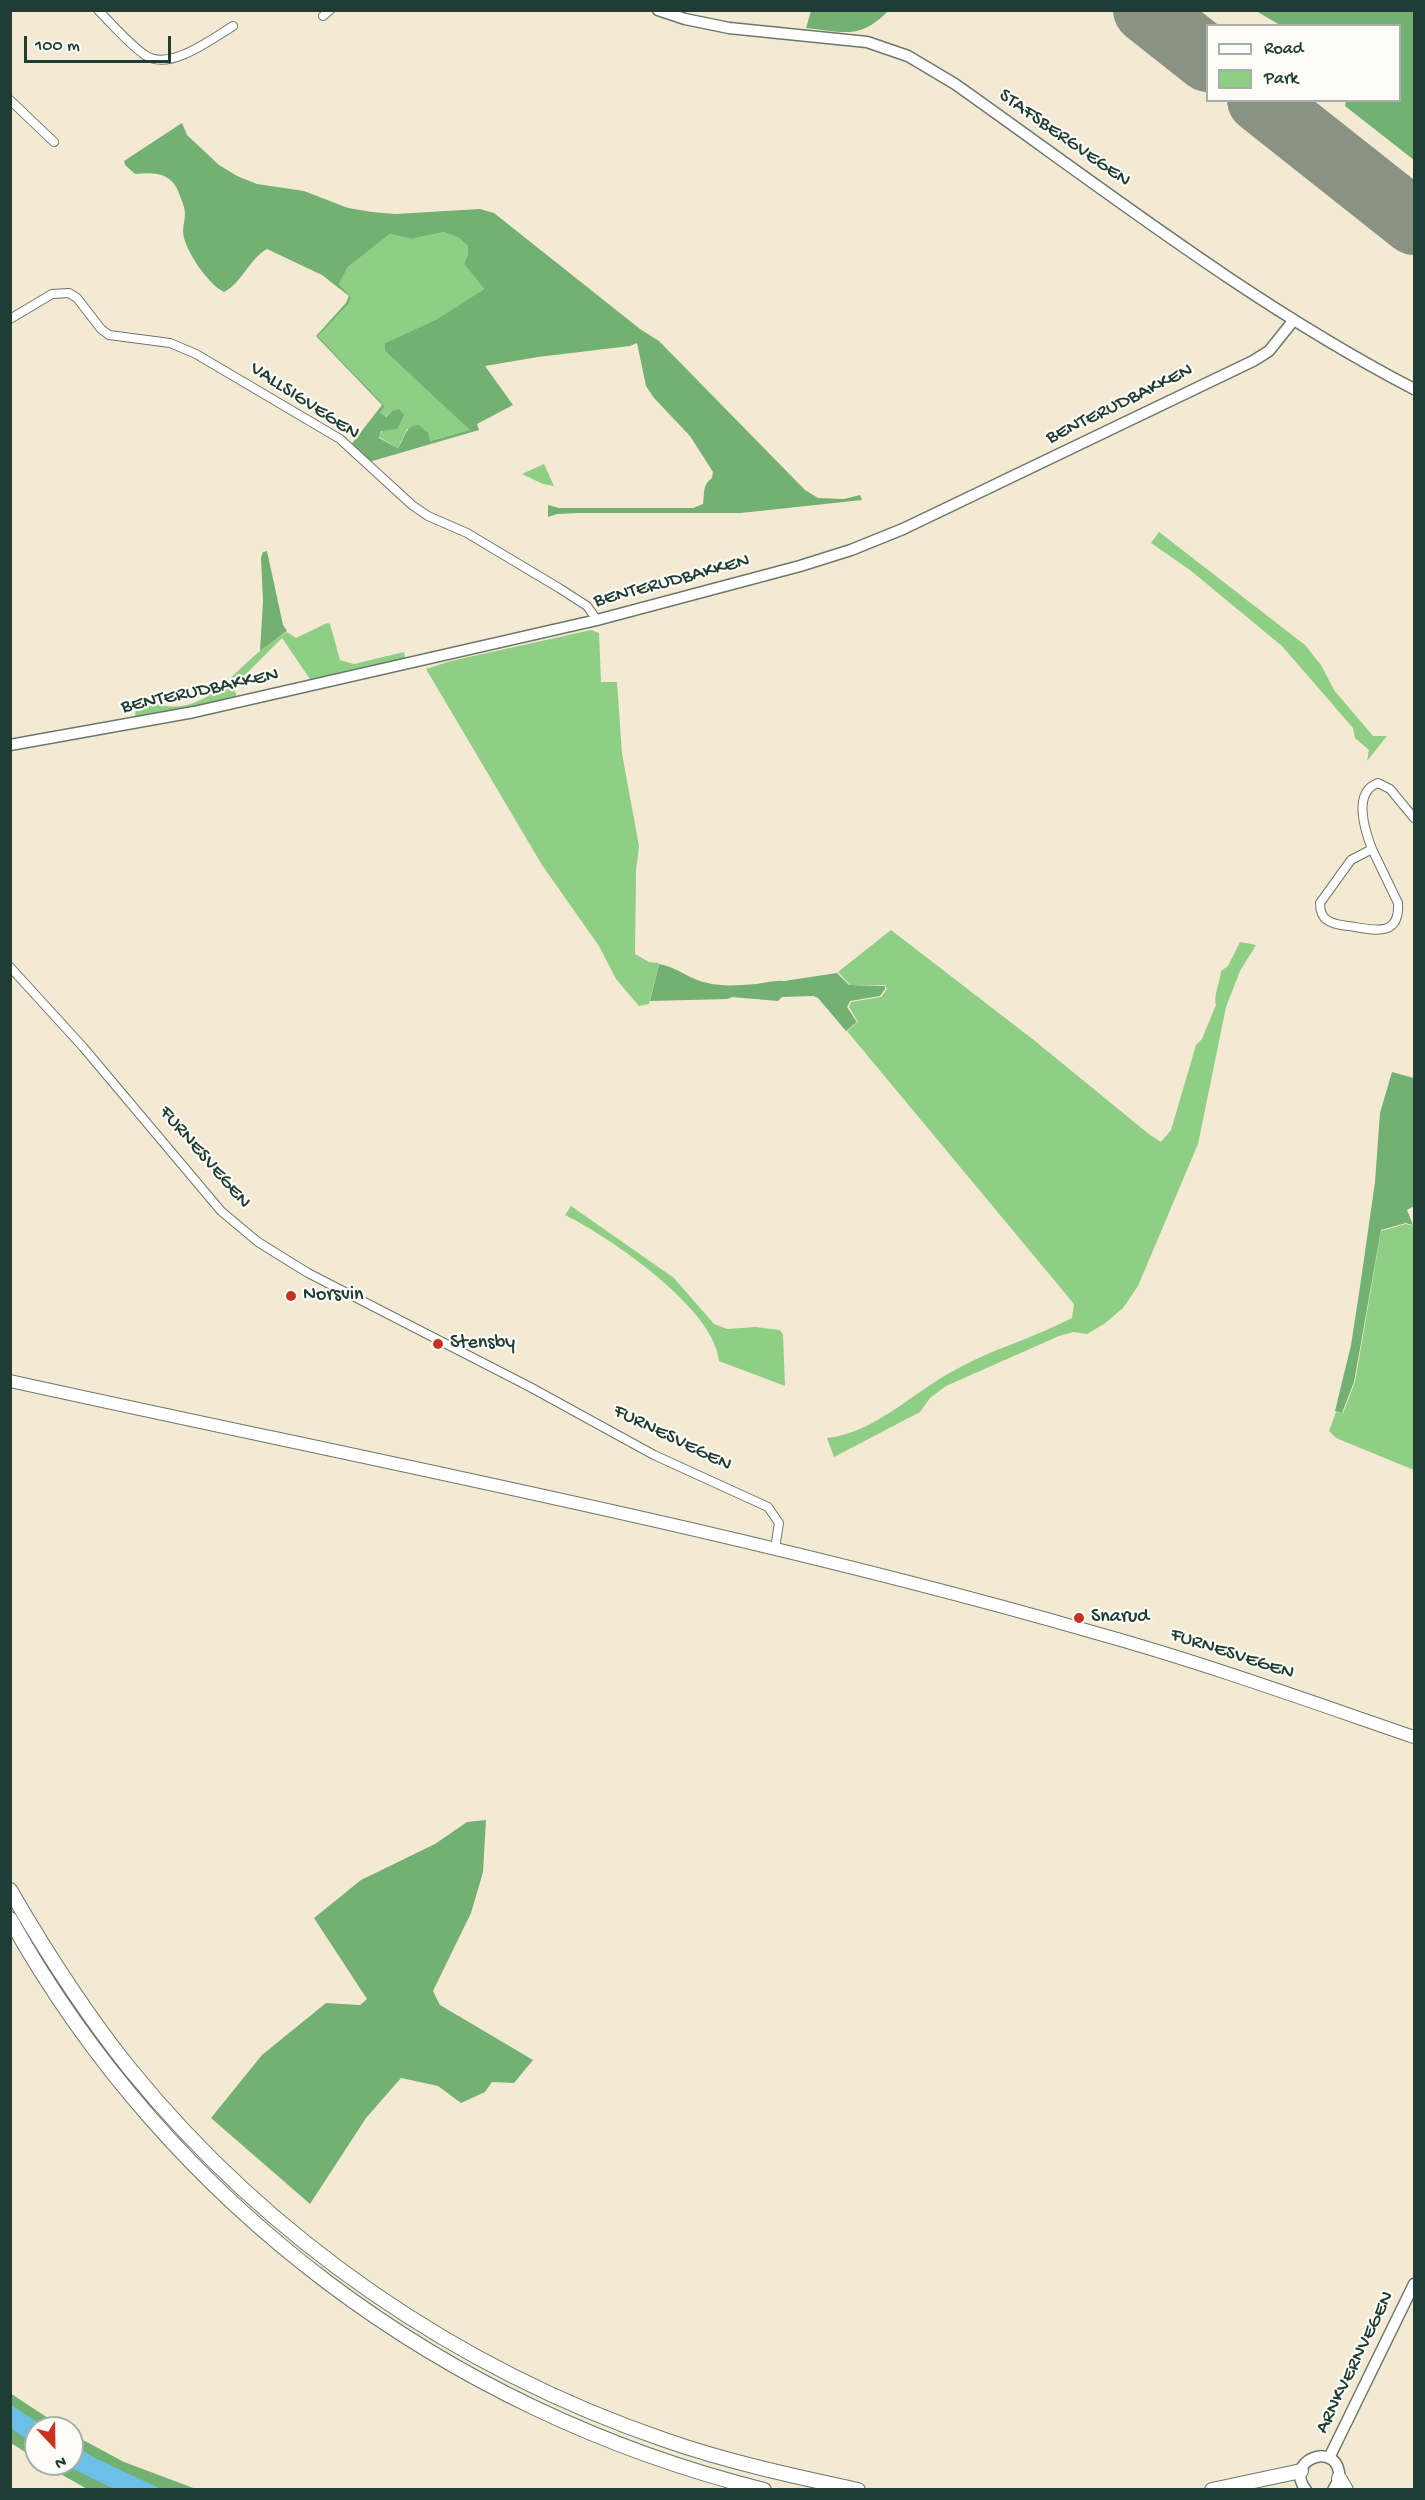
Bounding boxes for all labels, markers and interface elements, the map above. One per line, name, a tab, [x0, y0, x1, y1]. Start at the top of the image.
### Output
scale bar	[27, 24, 174, 62]
legend	[1206, 24, 1401, 102]
text: 100 m	[35, 36, 80, 57]
text: Road	[1264, 39, 1303, 60]
text: Park	[1264, 69, 1298, 90]
street label: STAFSBERGVEGEN	[993, 84, 1135, 194]
street label: VALLSIGVEGEN	[245, 358, 363, 446]
street label: BENTERUDBAKKEN	[1043, 359, 1197, 451]
street label: BENTERUDBAKKEN	[591, 550, 753, 614]
street label: BENTERUDBAKKEN	[119, 664, 281, 720]
street label: FURNESVEGEN	[153, 1102, 255, 1214]
place label: Norsvin	[303, 1284, 364, 1308]
marker: Norsvin	[284, 1289, 298, 1303]
place label: Stensby	[450, 1332, 515, 1356]
marker: Stensby	[431, 1337, 445, 1351]
street label: FURNESVEGEN	[609, 1400, 735, 1478]
place label: Snarud	[1091, 1606, 1149, 1630]
marker: Snarud	[1072, 1611, 1086, 1625]
street label: FURNESVEGEN	[1167, 1624, 1297, 1686]
street label: ARNKVERNVEGEN	[1311, 2288, 1401, 2438]
north arrow	[24, 2416, 84, 2476]
text: N	[52, 2451, 69, 2472]

